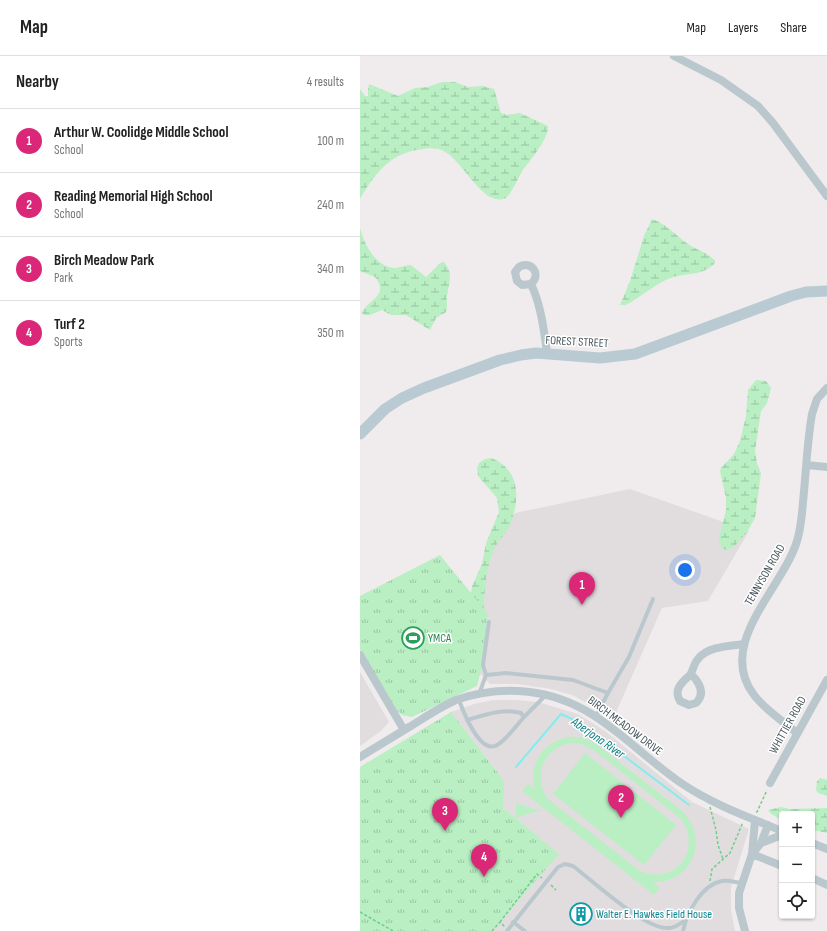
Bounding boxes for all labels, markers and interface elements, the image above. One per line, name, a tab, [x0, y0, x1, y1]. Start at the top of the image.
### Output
text: Map	[20, 16, 48, 39]
text: Map	[686, 19, 706, 36]
text: Layers	[728, 19, 758, 36]
text: Share	[780, 19, 807, 36]
text: Nearby	[16, 72, 59, 92]
text: 4 results	[307, 74, 344, 90]
text: Arthur W. Coolidge Middle School	[54, 123, 228, 142]
text: 1	[26, 133, 32, 149]
text: 100 m	[317, 133, 344, 149]
text: School	[54, 142, 84, 158]
text: Reading Memorial High School	[54, 187, 212, 206]
text: 2	[26, 197, 32, 213]
text: 240 m	[317, 197, 344, 213]
text: School	[54, 206, 84, 222]
text: Birch Meadow Park	[54, 251, 154, 270]
text: 3	[26, 261, 32, 277]
text: 340 m	[317, 261, 344, 277]
text: Park	[54, 270, 73, 286]
text: Turf 2	[54, 315, 85, 334]
text: 4	[26, 325, 32, 341]
text: 350 m	[317, 325, 344, 341]
street label: FOREST STREET	[545, 333, 609, 351]
text: Sports	[54, 334, 83, 350]
street label: TENNYSON ROAD	[741, 542, 789, 608]
your location	[675, 560, 695, 580]
pin: 1	[569, 572, 595, 605]
sports icon: YMCA	[400, 625, 426, 651]
place label: YMCA	[428, 631, 452, 646]
street label: BIRCH MEADOW DRIVE	[585, 693, 665, 759]
street label: WHITTIER ROAD	[766, 694, 810, 756]
water label: Aberjona River	[567, 713, 629, 763]
pin: 2	[608, 785, 634, 818]
pin: 3	[432, 798, 458, 831]
map controls	[779, 811, 815, 919]
button: +	[779, 811, 815, 847]
pin: 4	[471, 844, 497, 877]
button: −	[779, 847, 815, 883]
button: locate	[779, 883, 815, 919]
building icon: Walter E. Hawkes Field House	[568, 901, 594, 927]
place label: Walter E. Hawkes Field House	[596, 907, 712, 922]

